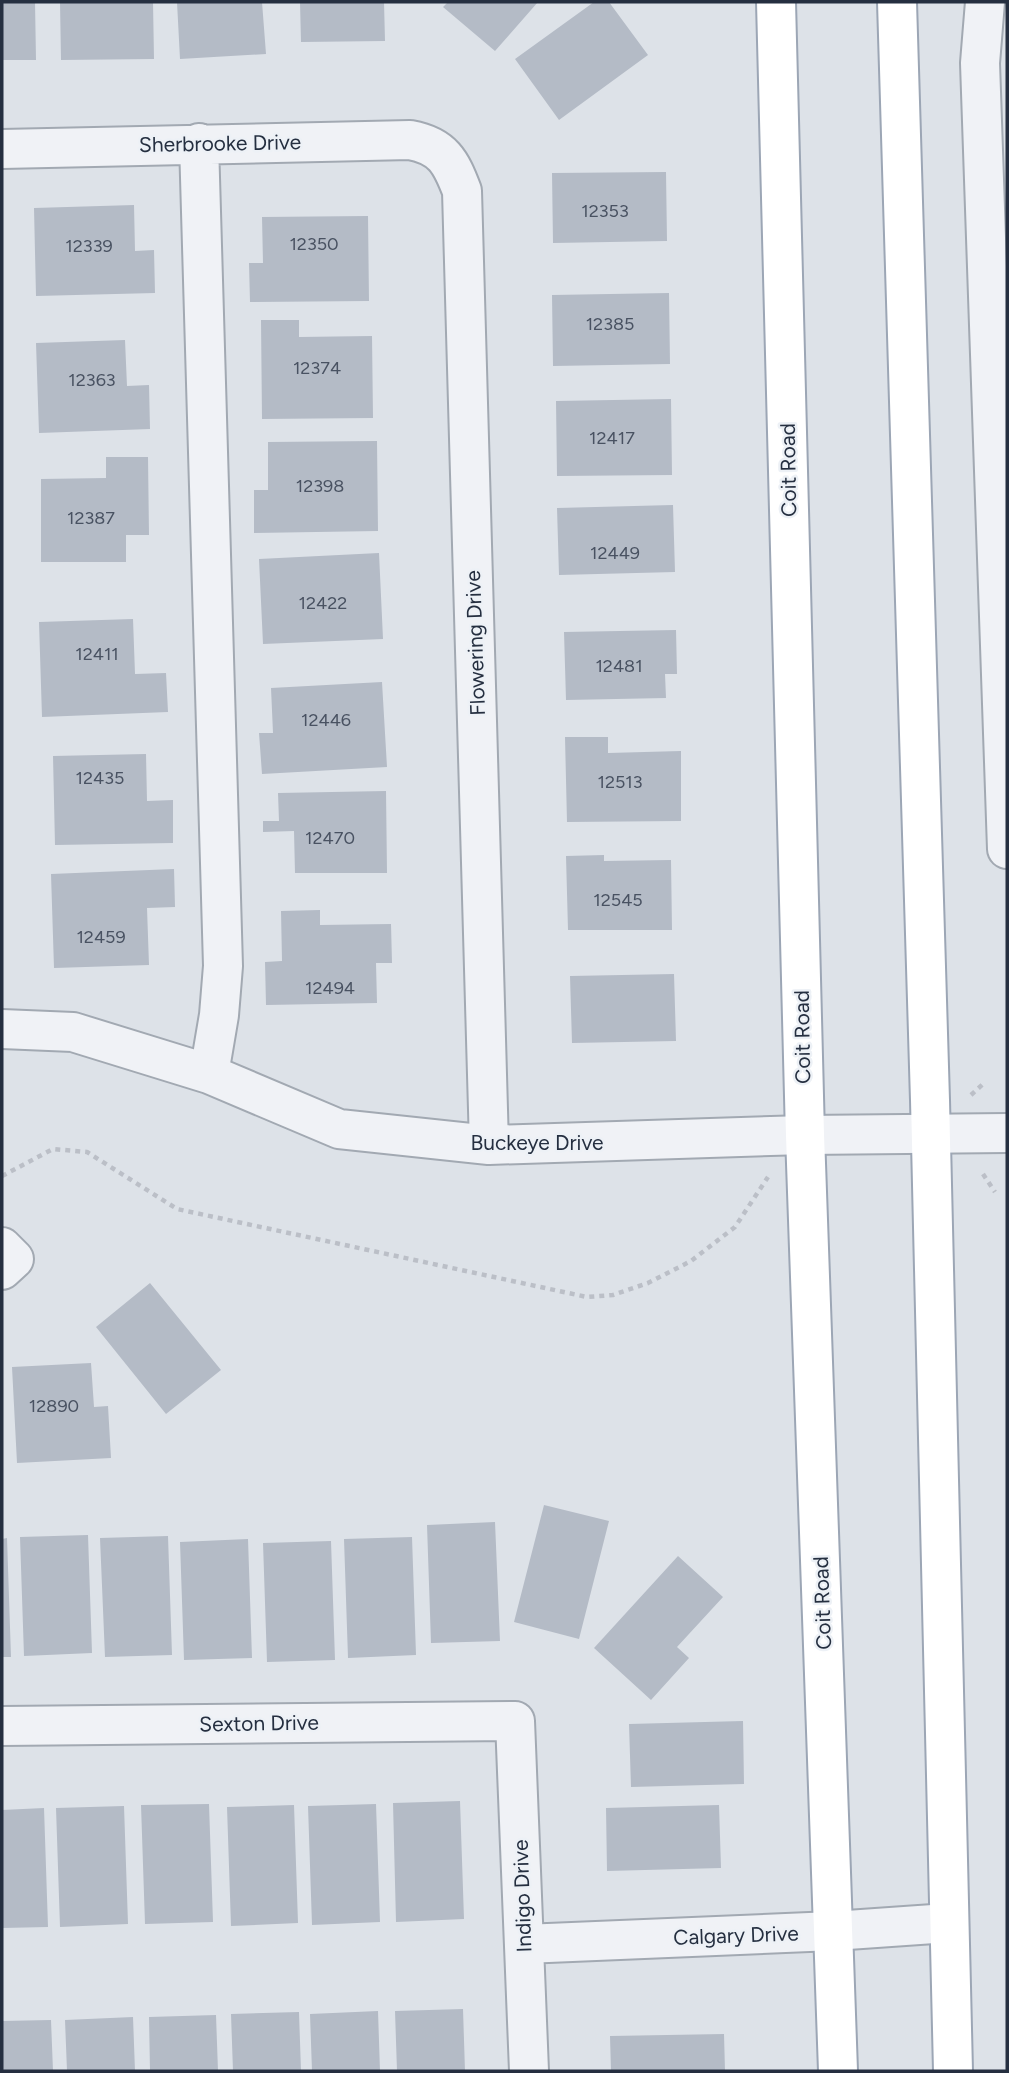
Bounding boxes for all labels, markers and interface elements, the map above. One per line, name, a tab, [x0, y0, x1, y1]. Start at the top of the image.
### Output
street label: Sherbrooke Drive	[139, 129, 301, 157]
house number: 12353	[581, 200, 629, 222]
house number: 12350	[289, 233, 339, 255]
house number: 12339	[65, 235, 113, 257]
house number: 12385	[586, 313, 634, 335]
house number: 12374	[293, 357, 341, 379]
house number: 12363	[68, 369, 116, 391]
street label: Coit Road	[775, 423, 801, 517]
house number: 12417	[589, 427, 635, 449]
house number: 12398	[296, 475, 344, 497]
house number: 12387	[67, 507, 115, 529]
house number: 12449	[590, 542, 640, 564]
street label: Flowering Drive	[460, 570, 490, 716]
house number: 12422	[299, 592, 347, 614]
house number: 12411	[75, 643, 119, 665]
house number: 12481	[595, 655, 643, 677]
house number: 12446	[301, 709, 351, 731]
house number: 12435	[76, 767, 124, 789]
house number: 12513	[597, 771, 643, 793]
house number: 12470	[305, 827, 355, 849]
house number: 12545	[593, 889, 643, 911]
house number: 12459	[76, 926, 126, 948]
house number: 12494	[305, 977, 355, 999]
street label: Coit Road	[789, 990, 815, 1084]
street label: Buckeye Drive	[470, 1130, 604, 1155]
house number: 12890	[29, 1395, 79, 1417]
street label: Coit Road	[808, 1556, 836, 1650]
street label: Sexton Drive	[199, 1709, 319, 1737]
street label: Indigo Drive	[508, 1839, 536, 1953]
street label: Calgary Drive	[673, 1920, 799, 1950]

